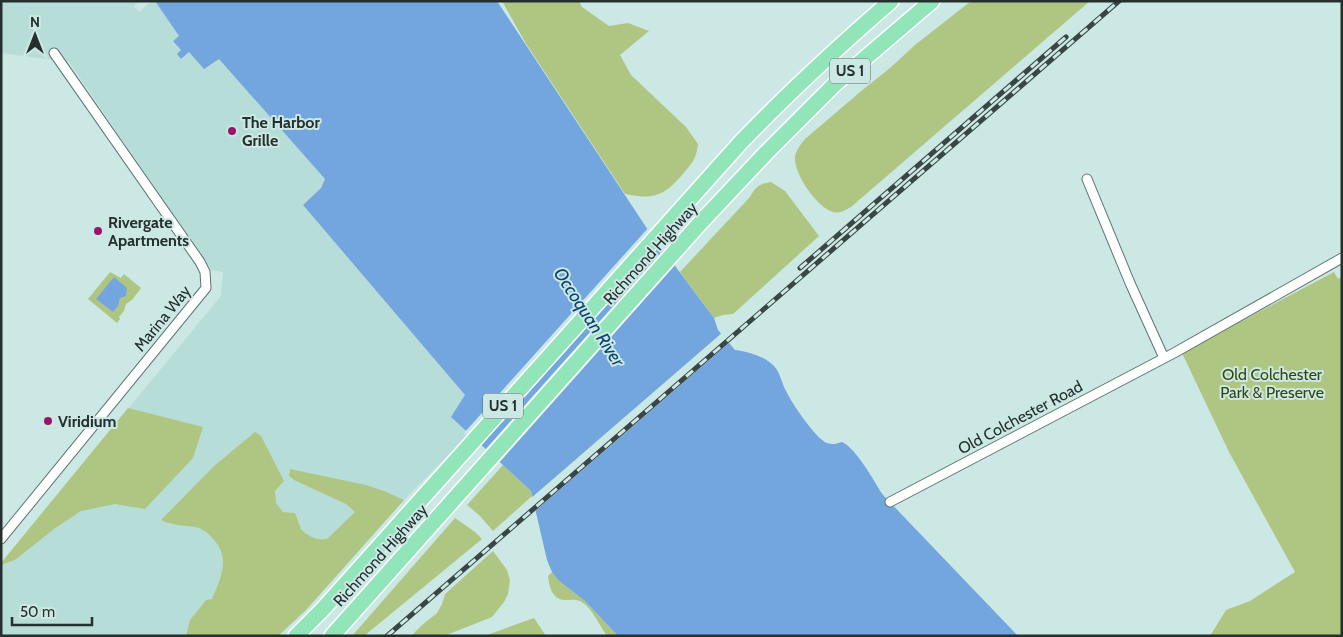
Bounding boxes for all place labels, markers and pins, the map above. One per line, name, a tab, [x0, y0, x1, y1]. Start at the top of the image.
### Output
place label: The Harbor Grille	[242, 113, 320, 150]
marker: The Harbor Grille	[226, 125, 238, 137]
place label: Rivergate Apartments	[108, 213, 189, 250]
marker: Rivergate Apartments	[92, 225, 104, 237]
place label: Viridium	[58, 412, 117, 431]
marker: Viridium	[42, 415, 54, 427]

